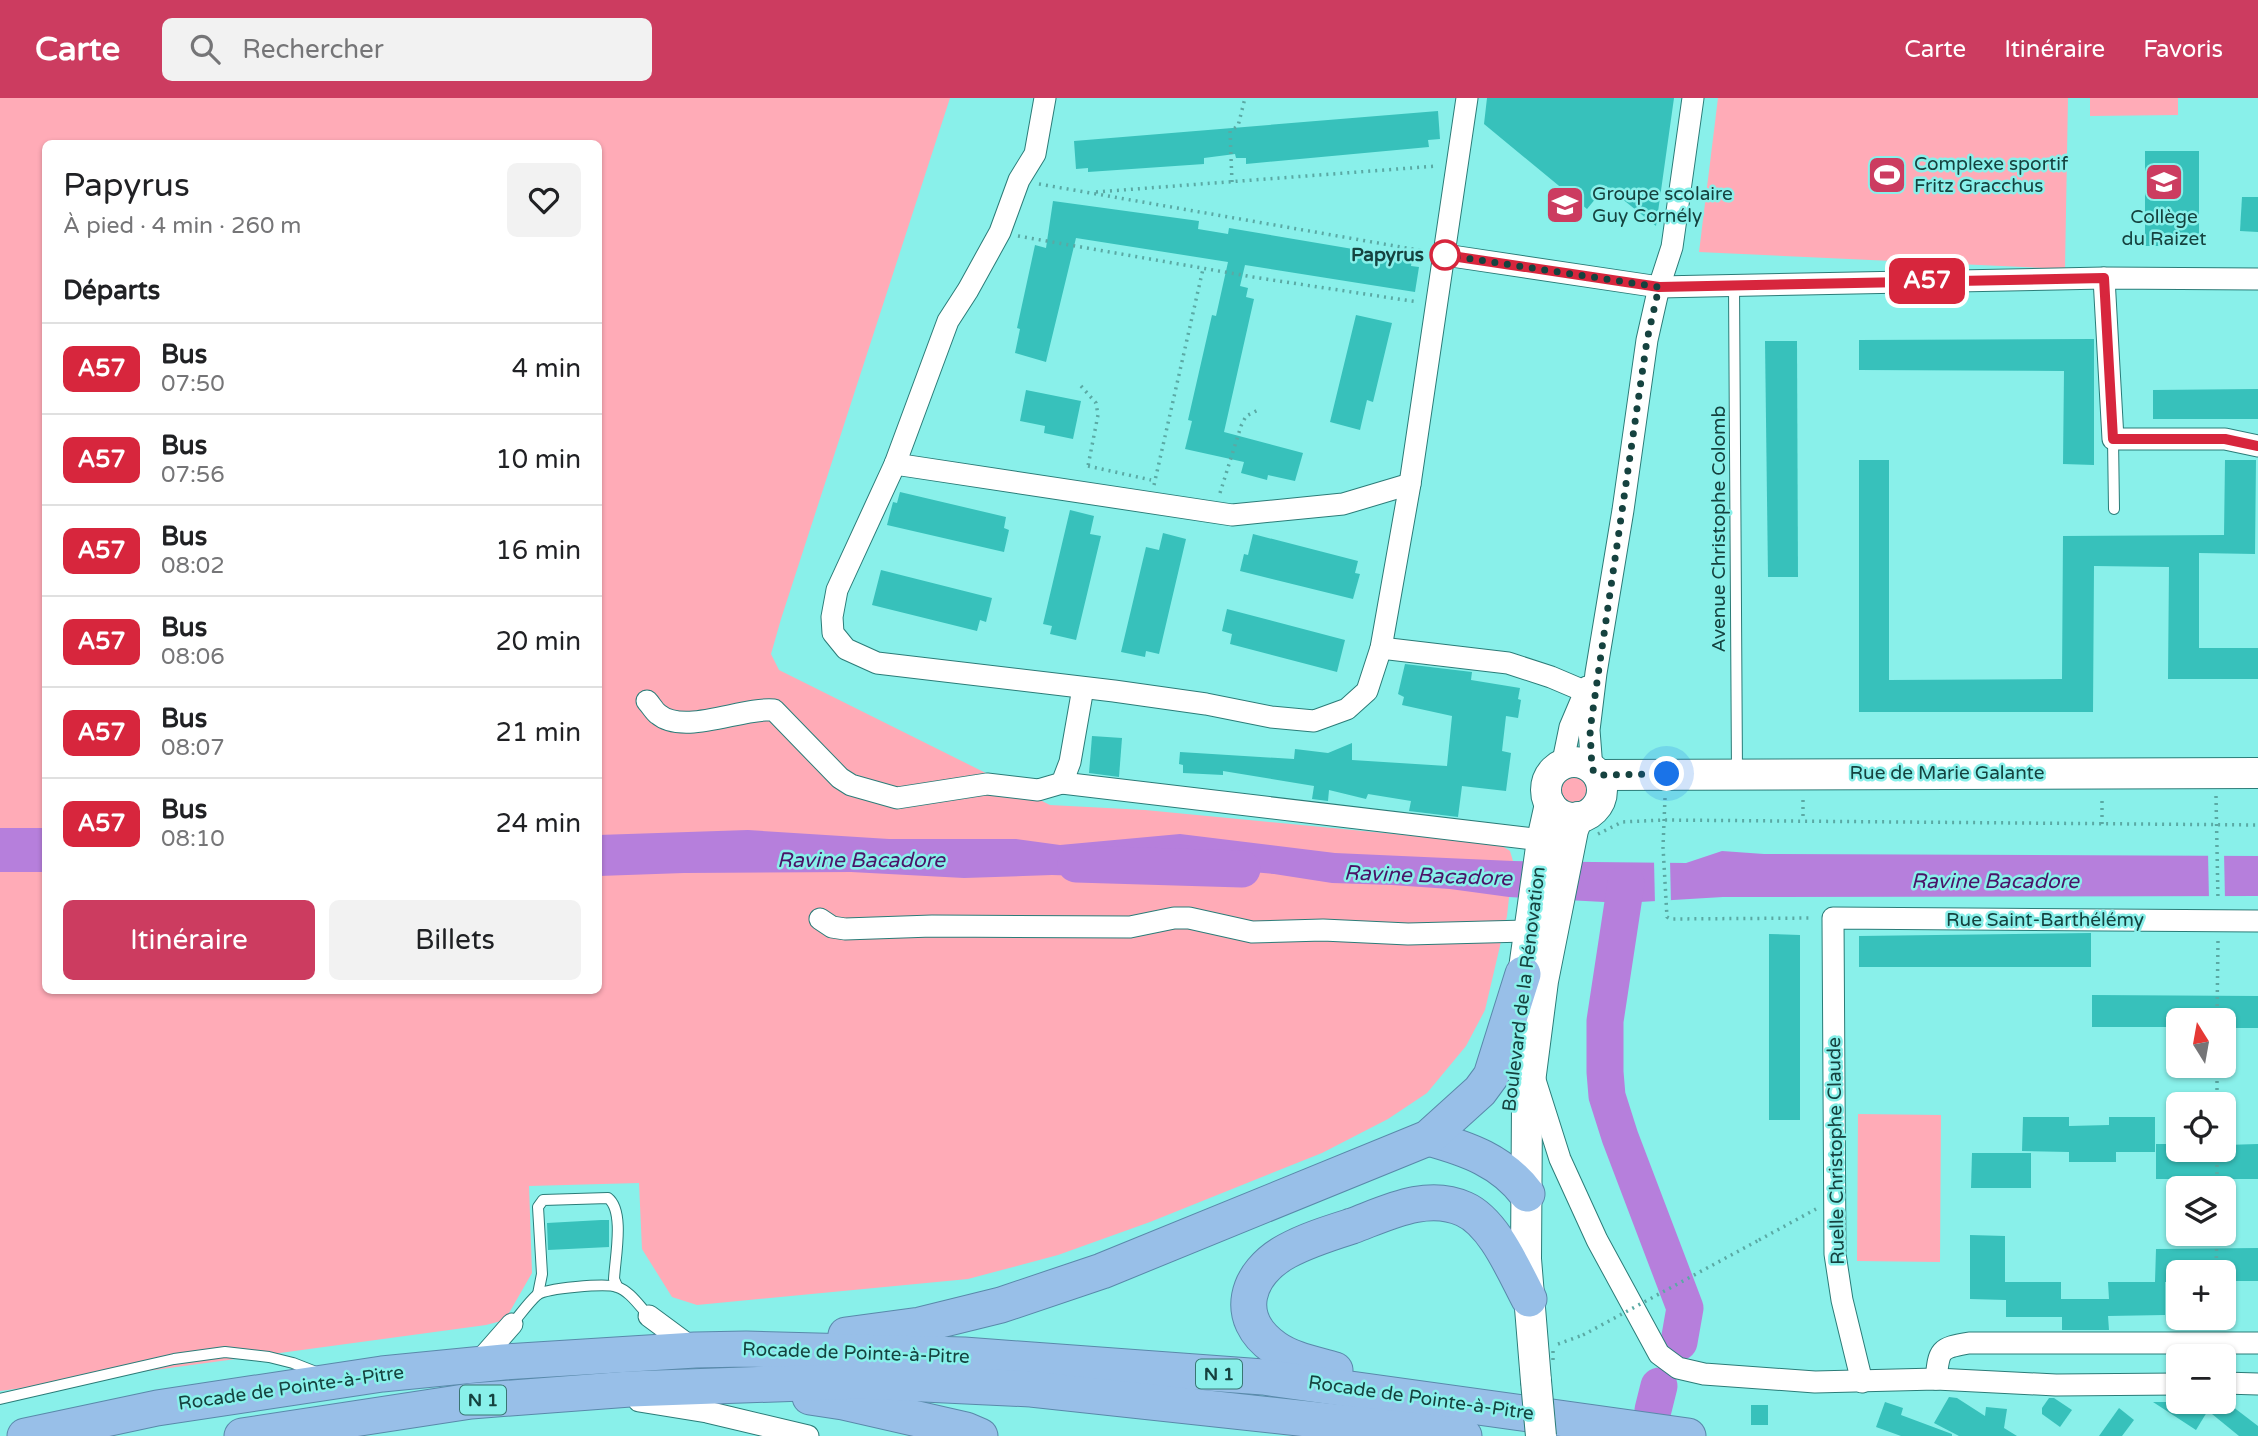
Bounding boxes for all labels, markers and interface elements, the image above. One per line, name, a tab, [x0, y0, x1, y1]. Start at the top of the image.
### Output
search box	[162, 18, 652, 81]
text: Carte	[35, 30, 120, 69]
icon: search	[186, 30, 224, 68]
text: Rechercher	[242, 34, 384, 65]
text: Carte	[1904, 35, 1966, 64]
text: Itinéraire	[2004, 35, 2105, 64]
text: Favoris	[2143, 35, 2223, 64]
place label: Complexe sportif Fritz Gracchus	[1914, 153, 2069, 197]
sports icon: Complexe sportif Fritz Gracchus	[1866, 154, 1908, 196]
school or university icon: Collège du Raizet	[2143, 161, 2185, 203]
button: heart	[507, 163, 581, 237]
text: Papyrus	[63, 166, 190, 205]
place label: Groupe scolaire Guy Cornély	[1592, 183, 1733, 227]
school or university icon: Groupe scolaire Guy Cornély	[1544, 184, 1586, 226]
place label: Collège du Raizet	[2122, 206, 2206, 250]
text: À pied · 4 min · 260 m	[63, 212, 302, 240]
marker: Papyrus	[1430, 240, 1460, 270]
place label: Papyrus	[1351, 244, 1424, 267]
line badge: A57	[1887, 258, 1967, 304]
text: A57	[1903, 266, 1951, 295]
text: Départs	[63, 275, 160, 306]
text: Bus	[161, 339, 207, 370]
text: 4 min	[512, 353, 581, 384]
text: A57	[77, 354, 126, 383]
text: 07:50	[161, 370, 225, 398]
street label: Avenue Christophe Colomb	[1708, 406, 1730, 652]
text: Bus	[161, 430, 207, 461]
text: 10 min	[495, 444, 581, 475]
text: A57	[77, 445, 126, 474]
text: 07:56	[161, 461, 225, 489]
text: Bus	[161, 521, 207, 552]
text: 16 min	[495, 535, 581, 566]
text: A57	[77, 536, 126, 565]
text: 08:02	[161, 552, 225, 580]
text: Bus	[161, 612, 207, 643]
text: 20 min	[495, 626, 581, 657]
text: A57	[77, 627, 126, 656]
text: 08:06	[161, 643, 225, 671]
text: Bus	[161, 703, 207, 734]
text: 21 min	[495, 717, 581, 748]
text: A57	[77, 718, 126, 747]
text: 08:07	[161, 734, 225, 762]
your location	[1649, 756, 1684, 791]
street label: Rue de Marie Galante	[1850, 762, 2044, 784]
text: Bus	[161, 794, 207, 825]
text: 24 min	[495, 808, 581, 839]
text: A57	[77, 809, 126, 838]
text: 08:10	[161, 825, 225, 853]
water label: Ravine Bacadore	[777, 848, 946, 873]
water label: Ravine Bacadore	[1344, 861, 1514, 891]
street label: Boulevard de la Rénovation	[1498, 865, 1550, 1113]
water label: Ravine Bacadore	[1911, 869, 2080, 894]
button: Itinéraire	[63, 900, 315, 980]
button: Billets	[329, 900, 581, 980]
street label: Rue Saint-Barthélémy	[1946, 909, 2144, 931]
north arrow	[2166, 1008, 2236, 1078]
map controls	[2166, 1008, 2236, 1414]
street label: Ruelle Christophe Claude	[1823, 1037, 1849, 1265]
button: locate	[2166, 1092, 2236, 1162]
button: layers	[2166, 1176, 2236, 1246]
button: +	[2166, 1260, 2236, 1330]
street label: Rocade de Pointe-à-Pitre	[742, 1338, 970, 1368]
button: −	[2166, 1344, 2236, 1414]
road number: N 1	[1196, 1359, 1242, 1388]
street label: Rocade de Pointe-à-Pitre	[177, 1361, 405, 1415]
street label: Rocade de Pointe-à-Pitre	[1307, 1371, 1535, 1425]
road number: N 1	[460, 1386, 506, 1414]

